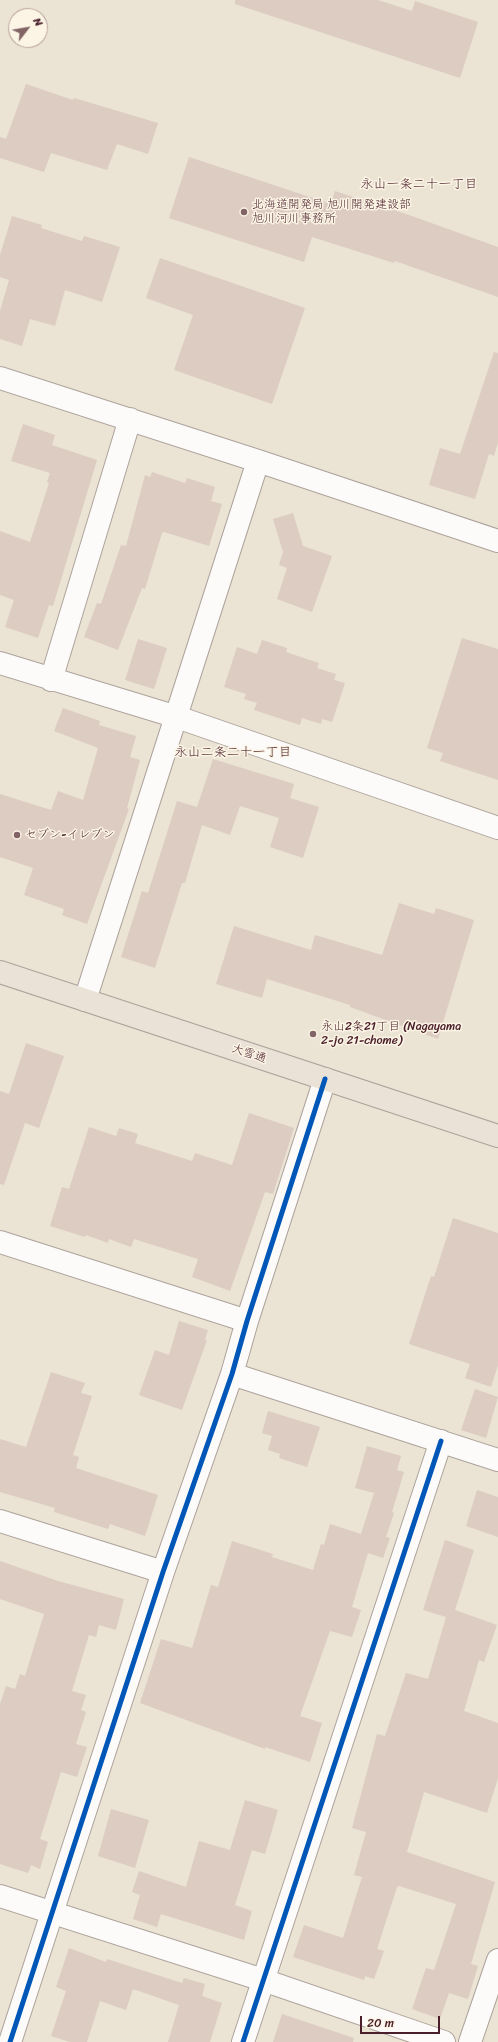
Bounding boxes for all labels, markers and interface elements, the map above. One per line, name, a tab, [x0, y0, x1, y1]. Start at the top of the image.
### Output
north arrow	[8, 8, 48, 48]
text: N	[28, 14, 48, 30]
district label: 永山一条二十一丁目	[361, 177, 477, 193]
place label: 北海道開発局 旭川開発建設部 旭川河川事務所	[252, 198, 411, 226]
marker: 北海道開発局 旭川開発建設部 旭川河川事務所	[239, 207, 249, 217]
district label: 永山二条二十一丁目	[175, 745, 291, 761]
place label: セブン-イレブン	[25, 828, 115, 842]
marker: セブン-イレブン	[12, 830, 22, 840]
place label: 永山2条21丁目 (Nagayama 2-jo 21-chome)	[321, 1020, 461, 1048]
marker: 永山2条21丁目 (Nagayama 2-jo 21-chome)	[308, 1029, 318, 1039]
street label: 大雪通	[230, 1042, 268, 1066]
scale bar	[362, 2008, 442, 2034]
text: 20 m	[367, 2012, 394, 2034]

